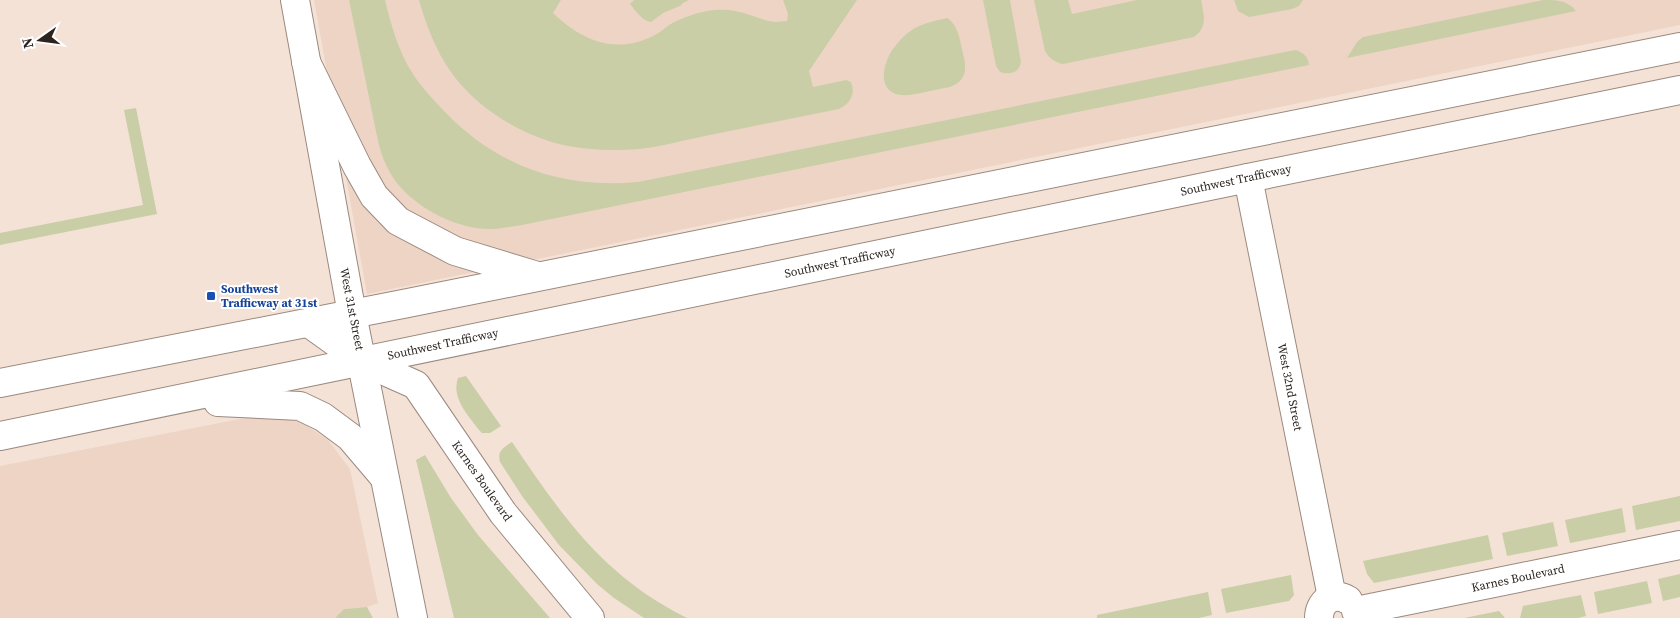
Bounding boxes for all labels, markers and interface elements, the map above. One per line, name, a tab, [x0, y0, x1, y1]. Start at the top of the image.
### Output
north arrow	[15, 15, 65, 65]
text: N	[16, 36, 38, 51]
street label: Southwest Trafficway	[1179, 160, 1294, 200]
street label: Southwest Trafficway	[783, 242, 898, 282]
street label: West 31st Street	[336, 266, 368, 352]
place label: Southwest Trafficway at 31st	[221, 281, 318, 311]
marker: Southwest Trafficway at 31st	[205, 290, 217, 302]
street label: Southwest Trafficway	[386, 324, 501, 364]
street label: West 32nd Street	[1274, 342, 1306, 432]
street label: Karnes Boulevard	[448, 438, 516, 525]
street label: Karnes Boulevard	[1470, 560, 1566, 596]

